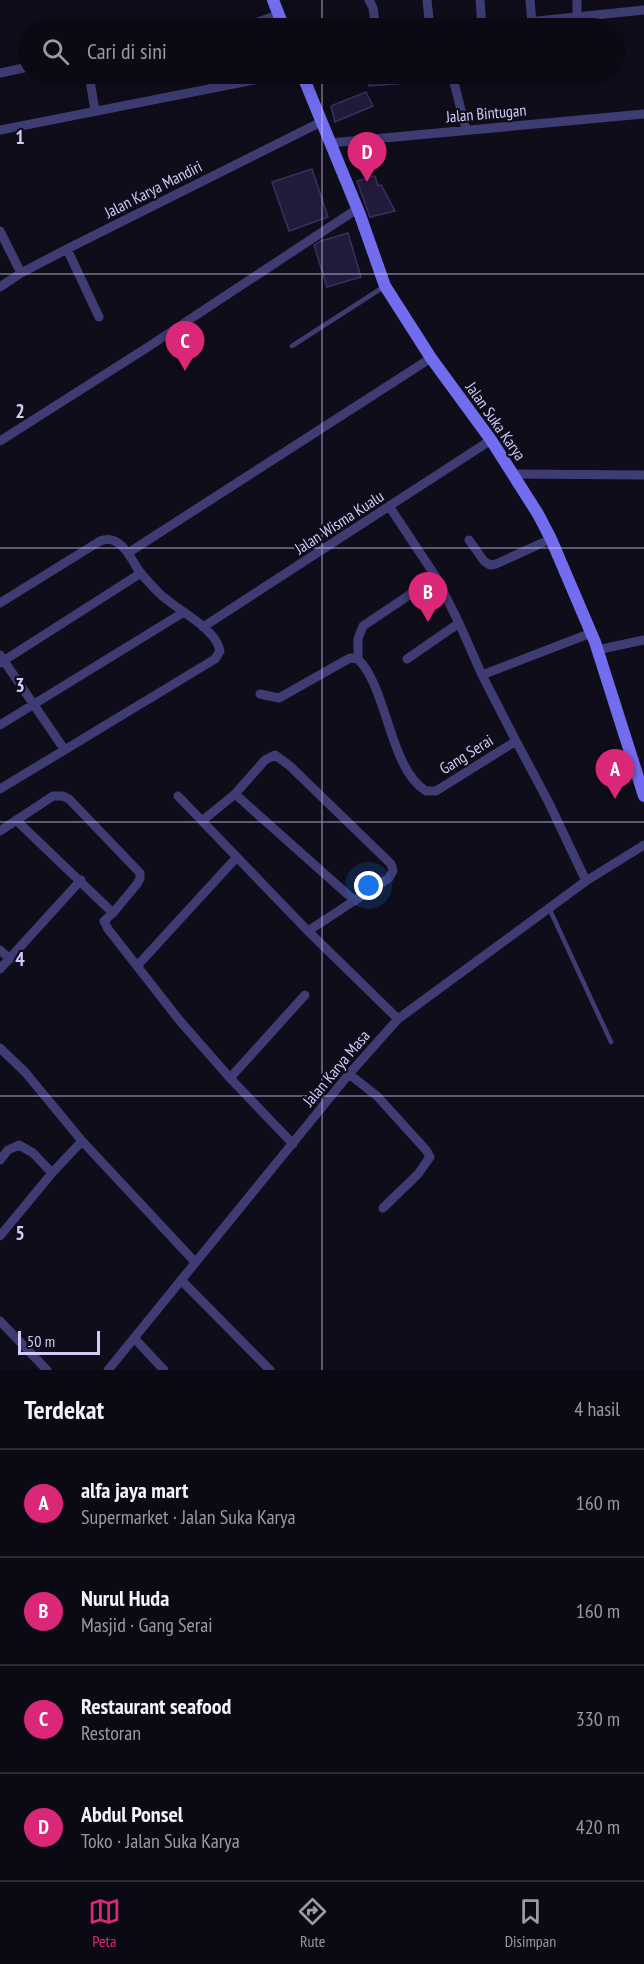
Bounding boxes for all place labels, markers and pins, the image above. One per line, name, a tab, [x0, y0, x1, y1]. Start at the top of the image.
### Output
pin: D	[348, 132, 386, 182]
pin: C	[166, 322, 204, 371]
pin: B	[408, 572, 448, 622]
pin: A	[596, 750, 634, 799]

